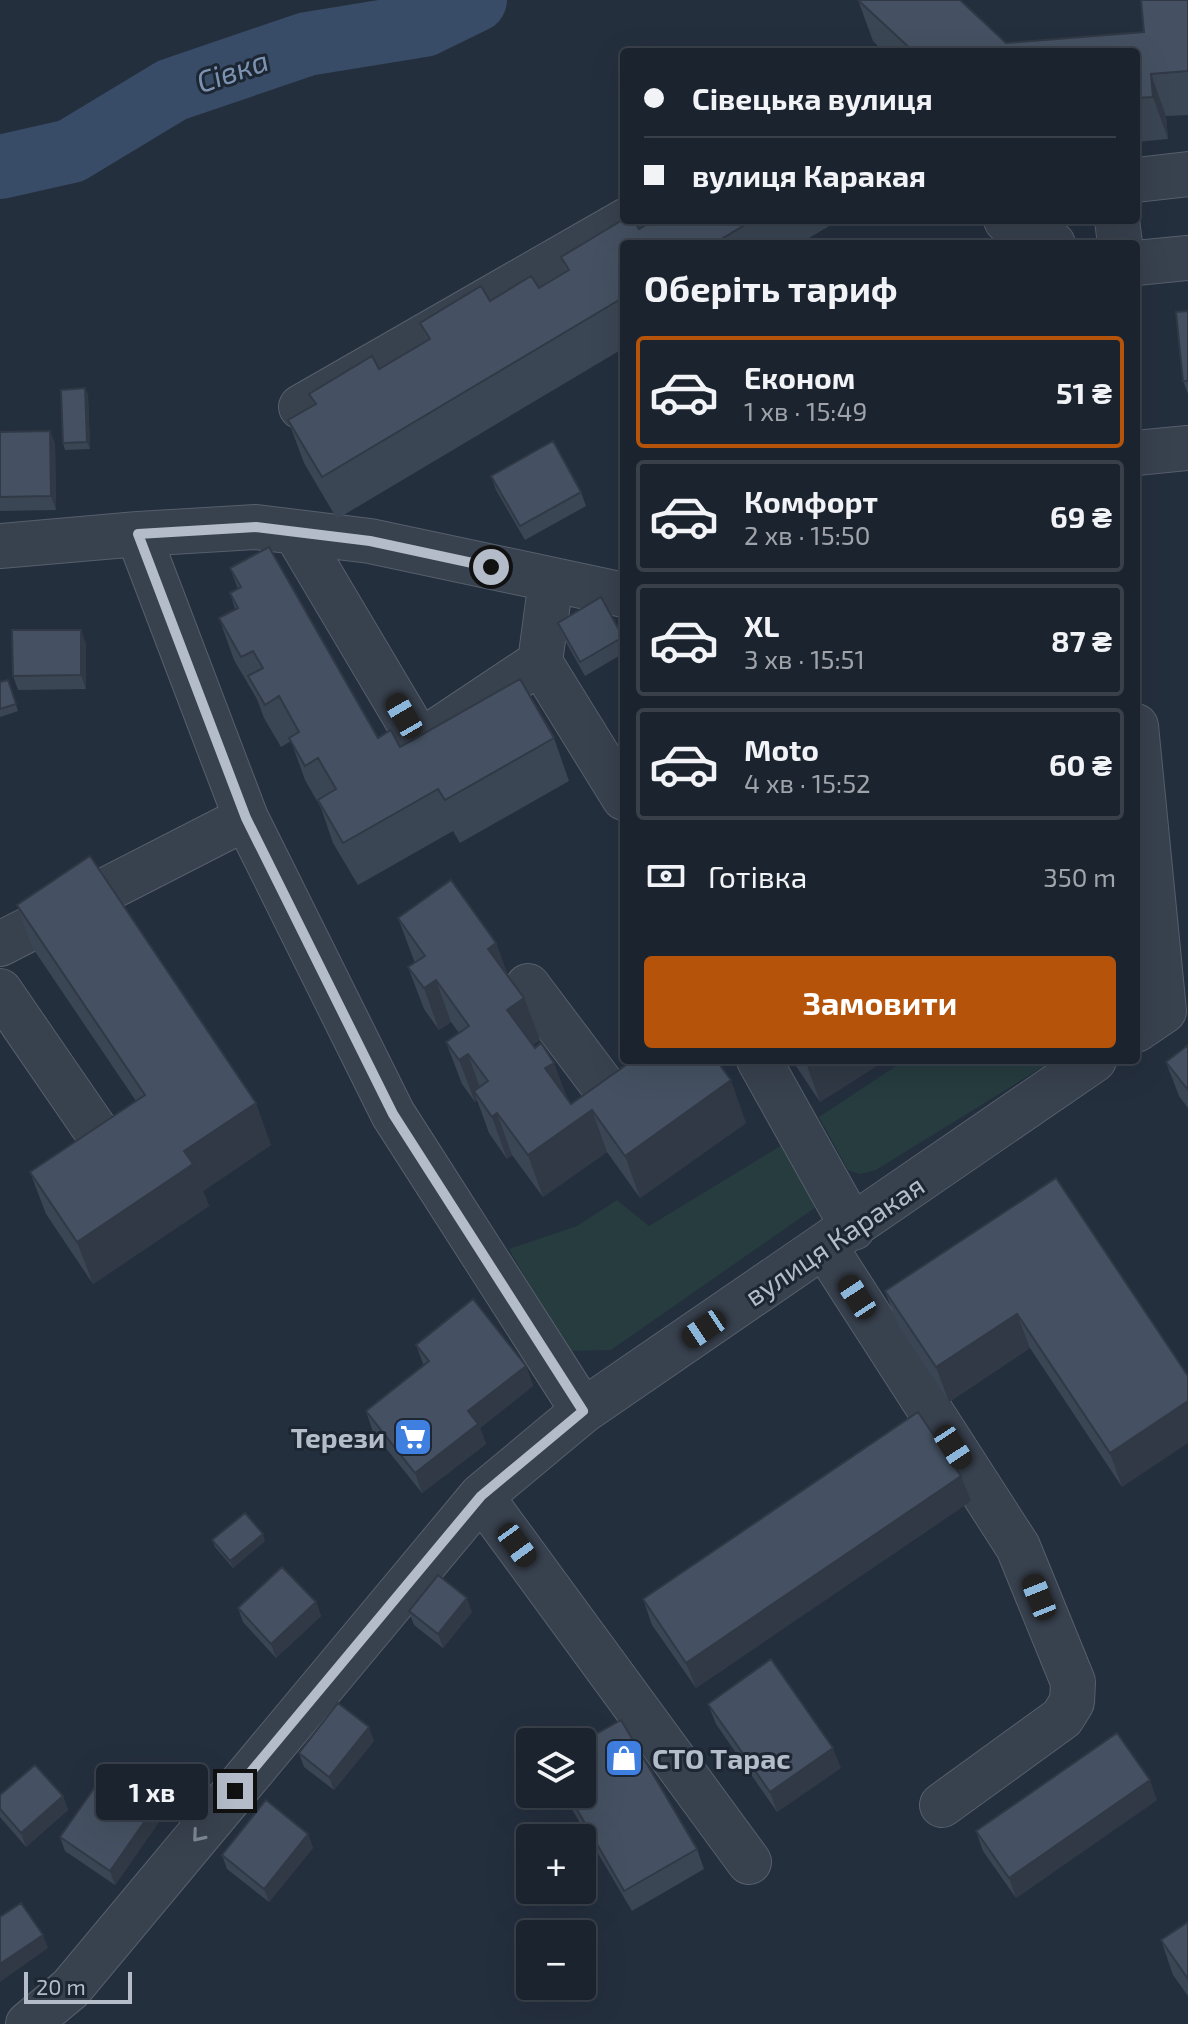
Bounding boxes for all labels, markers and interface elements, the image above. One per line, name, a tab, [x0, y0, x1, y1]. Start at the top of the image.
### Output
water label: Сівка	[191, 41, 273, 99]
text: Сівецька вулиця	[692, 80, 933, 116]
text: вулиця Каракая	[692, 157, 926, 193]
text: Оберіть тариф	[644, 266, 898, 309]
icon: car	[648, 356, 720, 428]
text: Економ	[744, 359, 855, 395]
text: 51 ₴	[1056, 374, 1112, 410]
text: 1 хв · 15:49	[744, 395, 867, 426]
icon: car	[648, 480, 720, 552]
text: Комфорт	[744, 483, 878, 519]
text: 69 ₴	[1050, 498, 1112, 534]
text: 2 хв · 15:50	[744, 519, 870, 550]
route start	[473, 549, 509, 585]
icon: car	[648, 604, 720, 676]
text: XL	[744, 607, 779, 643]
text: 87 ₴	[1051, 622, 1112, 658]
text: 3 хв · 15:51	[744, 643, 865, 674]
car	[382, 689, 426, 743]
icon: car	[648, 728, 720, 800]
text: Moto	[744, 731, 819, 767]
text: 60 ₴	[1049, 746, 1112, 782]
text: 4 хв · 15:52	[744, 767, 871, 798]
icon: cash	[644, 854, 688, 898]
text: Готівка	[708, 858, 807, 894]
text: 350 m	[1043, 861, 1116, 892]
button: Замовити	[644, 956, 1116, 1048]
street label: вулиця Каракая	[738, 1167, 930, 1313]
car	[834, 1270, 880, 1324]
car	[677, 1306, 731, 1352]
supermarket icon: Терези	[392, 1416, 434, 1458]
place label: Терези	[291, 1420, 385, 1454]
car	[930, 1420, 976, 1474]
car	[493, 1519, 541, 1571]
car	[1019, 1570, 1059, 1624]
map controls	[516, 1728, 596, 2000]
button: layers	[516, 1728, 596, 1808]
shop icon: СТО Тарас	[603, 1737, 645, 1779]
place label: СТО Тарас	[652, 1741, 790, 1775]
callout: 1 хв	[95, 1763, 207, 1819]
route end	[217, 1773, 253, 1809]
text: 1 хв	[129, 1776, 175, 1807]
button: +	[516, 1824, 596, 1904]
one-way arrow	[193, 1827, 208, 1841]
button: −	[516, 1920, 596, 2000]
scale bar	[24, 1968, 132, 2004]
text: 20 m	[36, 1973, 86, 1999]

